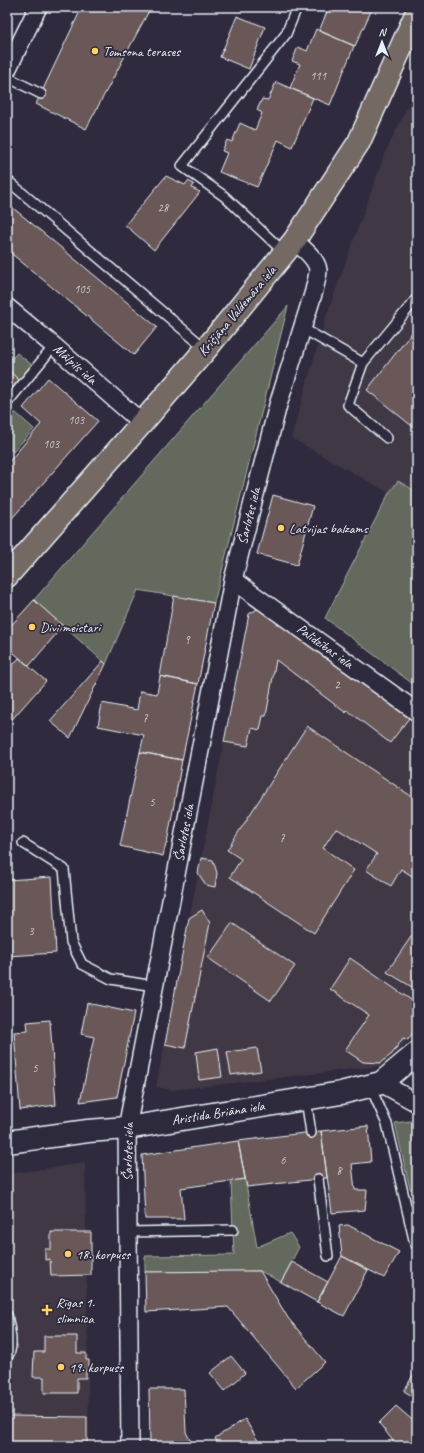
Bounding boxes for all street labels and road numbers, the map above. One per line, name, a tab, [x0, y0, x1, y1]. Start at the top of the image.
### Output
street label: Krišjāņa Valdemāra iela	[194, 262, 280, 360]
street label: Mālpils iela	[50, 340, 101, 389]
street label: Šarlotes iela	[234, 485, 265, 546]
street label: Palīdzības iela	[294, 620, 357, 673]
street label: Šarlotes iela	[170, 802, 198, 863]
street label: Aristida Briāna iela	[170, 1097, 267, 1129]
street label: Šarlotes iela	[119, 1122, 137, 1181]

